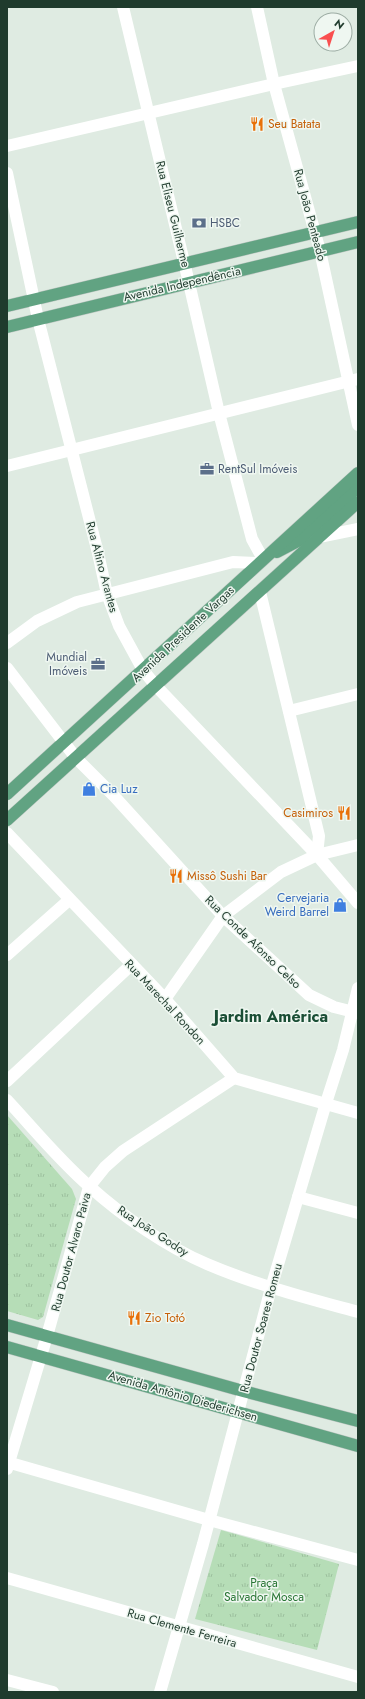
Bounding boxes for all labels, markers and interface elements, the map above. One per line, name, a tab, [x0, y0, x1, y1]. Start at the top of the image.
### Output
north arrow	[313, 12, 353, 52]
text: N	[331, 15, 348, 33]
place label: Seu Batata	[268, 115, 321, 133]
restaurant icon: Seu Batata	[249, 116, 265, 132]
street label: Rua Eliseu Guilherme	[151, 159, 195, 269]
street label: Rua João Penteado	[289, 167, 331, 264]
place label: HSBC	[210, 214, 240, 232]
bank icon: HSBC	[191, 215, 207, 231]
street label: Avenida Independência	[122, 262, 243, 306]
place label: RentSul Imóveis	[218, 460, 297, 478]
office icon: RentSul Imóveis	[199, 461, 215, 477]
street label: Rua Altino Arantes	[81, 519, 123, 615]
street label: Avenida Presidente Vargas	[128, 581, 238, 686]
place label: Mundial Imóveis	[46, 648, 87, 680]
office icon: Mundial Imóveis	[90, 656, 106, 672]
place label: Cia Luz	[100, 780, 138, 798]
shop icon: Cia Luz	[81, 781, 97, 797]
place label: Casimiros	[283, 804, 333, 822]
restaurant icon: Casimiros	[336, 805, 352, 821]
place label: Missô Sushi Bar	[187, 867, 268, 885]
restaurant icon: Missô Sushi Bar	[168, 868, 184, 884]
place label: Cervejaria Weird Barrel	[265, 889, 329, 921]
street label: Rua Conde Afonso Celso	[201, 891, 306, 993]
shop icon: Cervejaria Weird Barrel	[332, 897, 348, 913]
street label: Rua Marechal Rondon	[120, 955, 210, 1049]
district label: Jardim América	[211, 1005, 328, 1028]
street label: Rua Doutor Alvaro Paiva	[46, 1190, 96, 1314]
street label: Rua João Godoy	[114, 1201, 193, 1261]
street label: Rua Doutor Soares Romeu	[235, 1261, 287, 1395]
place label: Zio Totó	[145, 1309, 186, 1327]
restaurant icon: Zio Totó	[126, 1310, 142, 1326]
street label: Avenida Antônio Diederichsen	[106, 1366, 260, 1426]
park label: Praça Salvador Mosca	[224, 1574, 304, 1606]
street label: Rua Clemente Ferreira	[125, 1604, 239, 1652]

